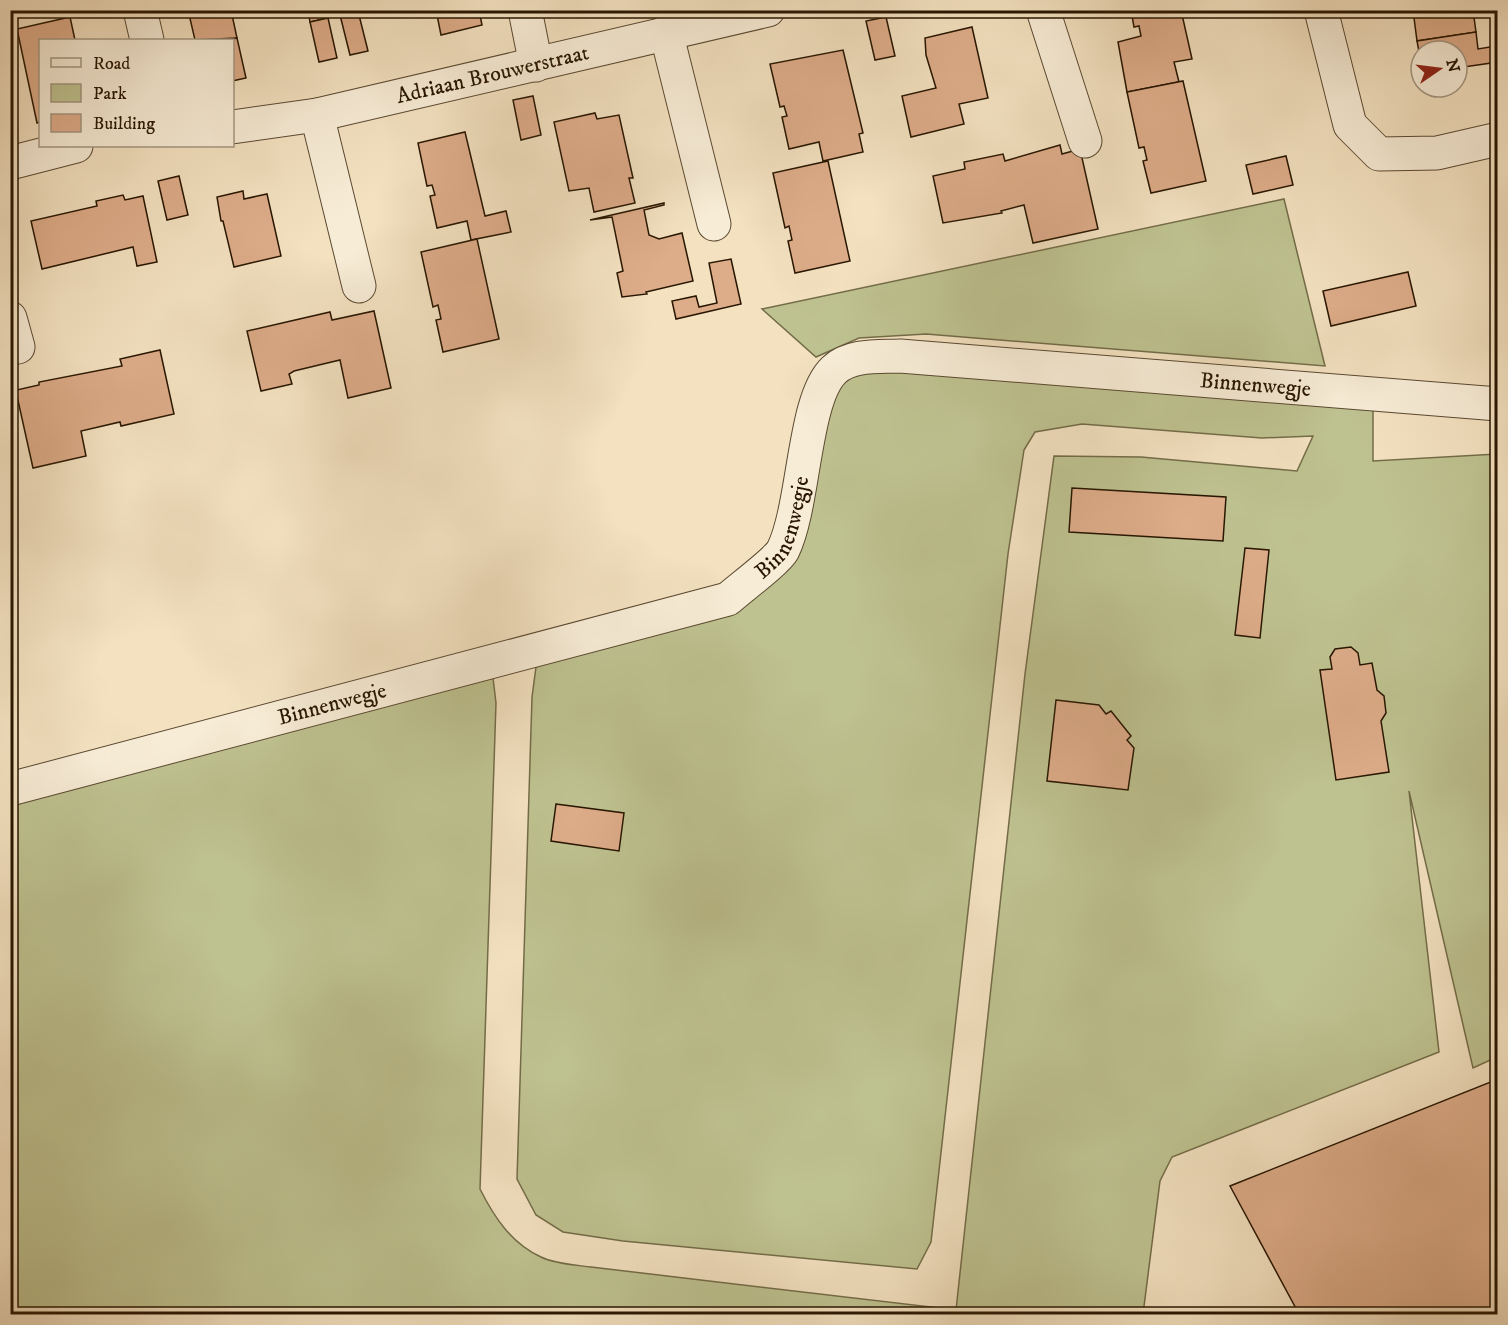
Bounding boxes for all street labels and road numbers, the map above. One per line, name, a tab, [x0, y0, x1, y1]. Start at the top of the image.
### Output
street label: Adriaan Brouwerstraat	[394, 39, 591, 110]
street label: Binnenwegje	[1199, 367, 1312, 402]
street label: Binnenwegje	[749, 474, 815, 585]
street label: Binnenwegje	[275, 677, 389, 731]

